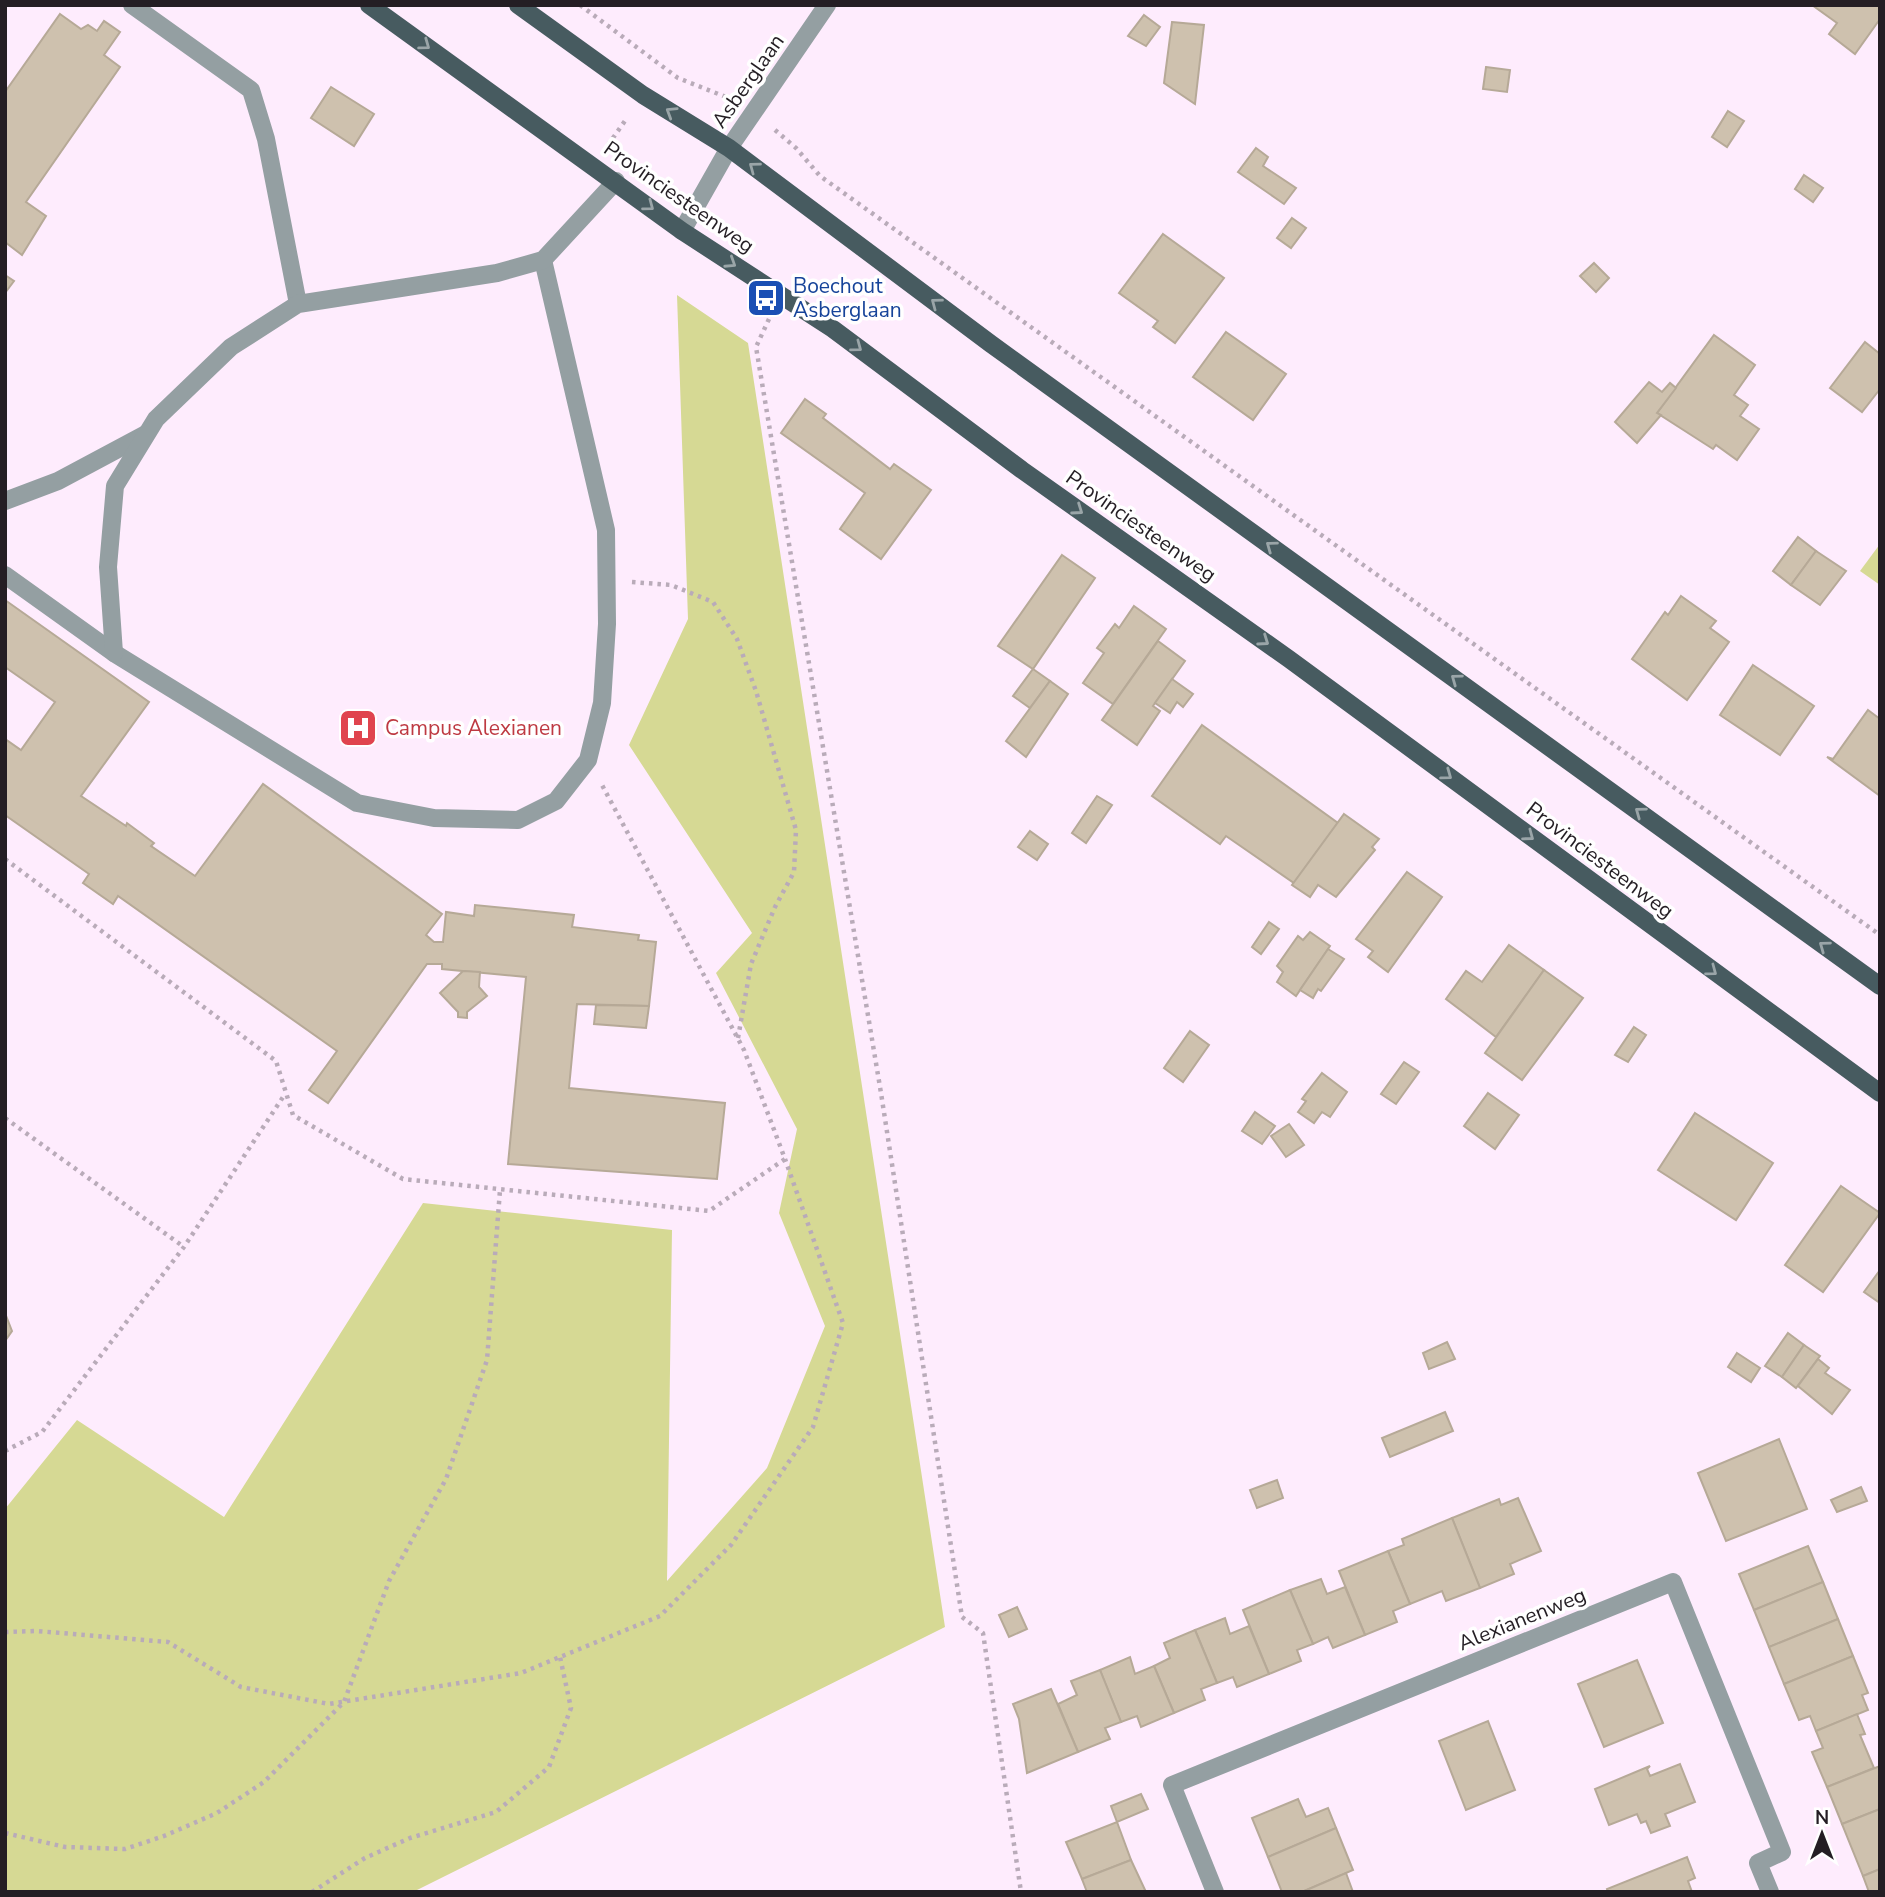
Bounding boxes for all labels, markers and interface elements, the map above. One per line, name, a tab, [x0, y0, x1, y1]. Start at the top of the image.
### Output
street label: Asberglaan	[705, 28, 791, 134]
one-way arrow	[417, 37, 430, 49]
one-way arrow	[666, 108, 679, 121]
street label: Provinciesteenweg	[598, 135, 760, 259]
one-way arrow	[749, 162, 762, 175]
one-way arrow	[641, 198, 654, 211]
one-way arrow	[724, 254, 737, 267]
place label: Boechout Asberglaan	[793, 272, 902, 324]
bus stop icon: Boechout Asberglaan	[745, 277, 787, 319]
one-way arrow	[932, 299, 944, 311]
one-way arrow	[849, 338, 862, 351]
street label: Provinciesteenweg	[1060, 464, 1222, 588]
one-way arrow	[1070, 502, 1083, 514]
one-way arrow	[1266, 542, 1279, 554]
one-way arrow	[1256, 633, 1269, 645]
one-way arrow	[1451, 675, 1464, 687]
hospital icon: Campus Alexianen	[337, 707, 379, 749]
place label: Campus Alexianen	[385, 714, 562, 742]
one-way arrow	[1439, 767, 1452, 779]
street label: Provinciesteenweg	[1521, 795, 1679, 925]
one-way arrow	[1635, 808, 1648, 821]
one-way arrow	[1521, 827, 1534, 840]
one-way arrow	[1819, 942, 1832, 954]
one-way arrow	[1704, 963, 1717, 976]
street label: Alexianenweg	[1454, 1581, 1590, 1657]
north arrow	[1787, 1799, 1857, 1869]
text: N	[1815, 1805, 1829, 1831]

